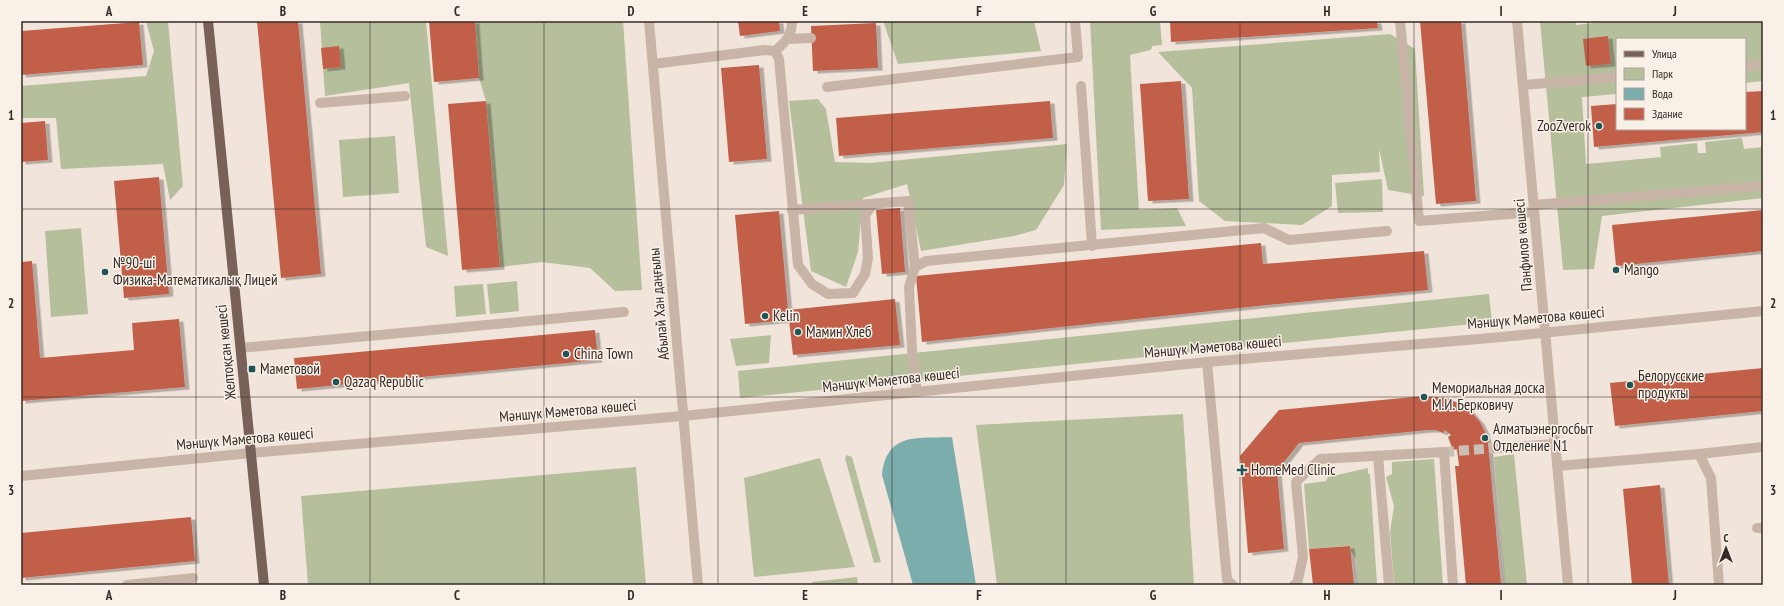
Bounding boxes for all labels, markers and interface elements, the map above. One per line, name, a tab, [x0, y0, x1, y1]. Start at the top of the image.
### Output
text: A	[105, 3, 113, 20]
text: B	[280, 3, 286, 20]
text: C	[454, 3, 460, 20]
text: D	[628, 3, 635, 20]
text: E	[802, 3, 808, 20]
text: F	[976, 3, 982, 20]
text: G	[1150, 3, 1157, 20]
text: H	[1324, 3, 1331, 20]
text: I	[1499, 3, 1503, 20]
text: J	[1672, 3, 1677, 20]
legend	[1616, 38, 1746, 130]
text: Улица	[1652, 46, 1677, 61]
text: Парк	[1652, 66, 1673, 81]
text: Вода	[1652, 86, 1673, 101]
text: Здание	[1652, 106, 1683, 121]
text: 1	[8, 107, 14, 124]
text: 1	[1770, 107, 1776, 124]
place label: ZooZverok	[1537, 116, 1591, 135]
marker: ZooZverok	[1594, 121, 1604, 131]
street label: Панфилов көшесі	[1509, 198, 1536, 292]
street label: Абылай Хан даңғылы	[644, 247, 673, 361]
place label: №90-ші Физика-Математикалық Лицей	[113, 253, 278, 289]
place label: Mango	[1624, 260, 1659, 279]
marker: Mango	[1611, 265, 1621, 275]
marker: №90-ші Физика-Математикалық Лицей	[100, 267, 110, 277]
text: 2	[8, 295, 14, 312]
text: 2	[1770, 295, 1776, 312]
street label: Мәншүк Мәметова көшесі	[1467, 302, 1605, 333]
street label: Желтоқсан көшесі	[211, 304, 240, 401]
place label: Kelin	[773, 306, 799, 325]
marker: Kelin	[760, 311, 770, 321]
place label: Мамин Хлеб	[806, 322, 871, 341]
marker: Мамин Хлеб	[793, 327, 803, 337]
street label: Мәншүк Мәметова көшесі	[1144, 331, 1282, 362]
place label: China Town	[574, 344, 633, 363]
marker: China Town	[561, 349, 571, 359]
place label: Маметовой	[260, 359, 320, 378]
street label: Мәншүк Мәметова көшесі	[821, 363, 960, 396]
marker: Маметовой	[247, 364, 257, 374]
place label: Белорусские продукты	[1638, 366, 1704, 402]
place label: Qazaq Republic	[344, 372, 424, 391]
marker: Qazaq Republic	[331, 377, 341, 387]
place label: Мемориальная доска М.И. Берковичу	[1432, 378, 1545, 414]
marker: Белорусские продукты	[1625, 380, 1635, 390]
marker: Мемориальная доска М.И. Берковичу	[1419, 392, 1429, 402]
street label: Мәншүк Мәметова көшесі	[499, 395, 637, 426]
place label: Алматыэнергосбыт Отделение N1	[1493, 419, 1593, 455]
street label: Мәншүк Мәметова көшесі	[176, 423, 314, 454]
marker: Алматыэнергосбыт Отделение N1	[1480, 433, 1490, 443]
place label: HomeMed Clinic	[1251, 460, 1336, 479]
marker: HomeMed Clinic	[1236, 464, 1248, 476]
text: 3	[8, 482, 14, 499]
text: 3	[1770, 482, 1776, 499]
north arrow	[1706, 528, 1746, 568]
text: С	[1723, 531, 1729, 545]
text: A	[105, 587, 113, 604]
text: B	[280, 587, 286, 604]
text: C	[454, 587, 460, 604]
text: D	[628, 587, 635, 604]
text: E	[802, 587, 808, 604]
text: F	[976, 587, 982, 604]
text: G	[1150, 587, 1157, 604]
text: H	[1324, 587, 1331, 604]
text: I	[1499, 587, 1503, 604]
text: J	[1672, 587, 1677, 604]

